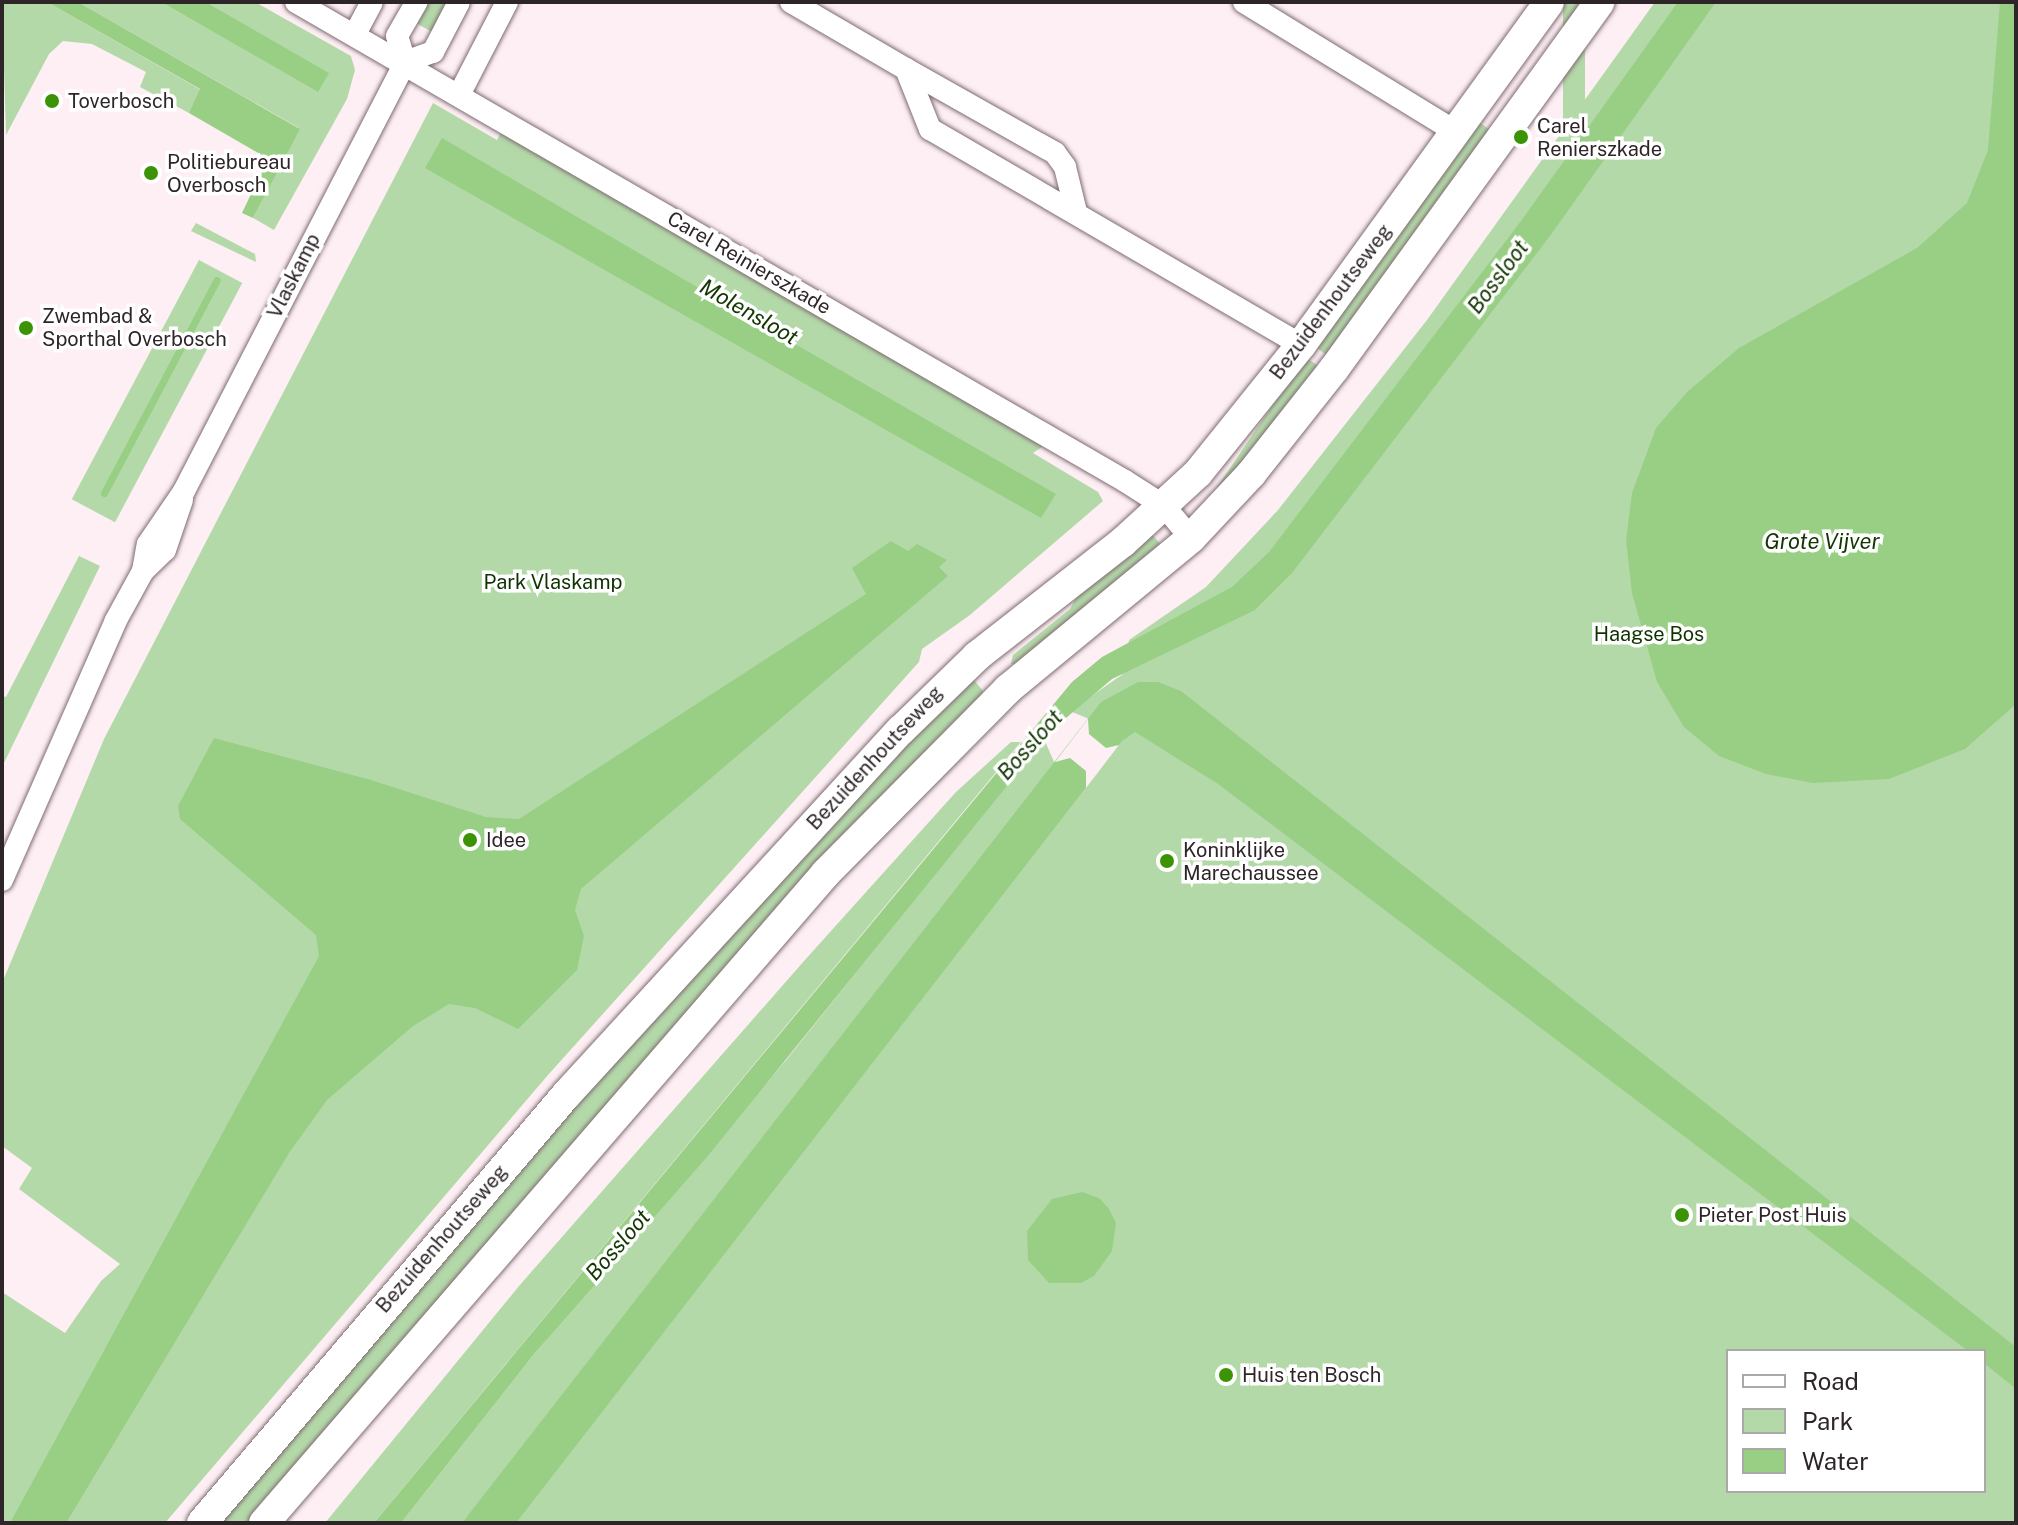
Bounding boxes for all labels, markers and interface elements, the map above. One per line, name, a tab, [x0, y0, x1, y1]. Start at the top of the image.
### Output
place label: Toverbosch	[68, 89, 174, 113]
marker: Toverbosch	[43, 92, 61, 110]
place label: Carel Renierszkade	[1537, 114, 1662, 161]
marker: Carel Renierszkade	[1512, 128, 1530, 146]
place label: Politiebureau Overbosch	[167, 150, 291, 197]
marker: Politiebureau Overbosch	[142, 164, 160, 182]
street label: Carel Reinierszkade	[663, 206, 835, 320]
street label: Bezuidenhoutseweg	[1265, 220, 1397, 384]
street label: Vlaskamp	[262, 230, 326, 322]
water label: Bossloot	[1462, 235, 1534, 319]
water label: Molensloot	[695, 273, 803, 351]
place label: Zwembad & Sporthal Overbosch	[42, 304, 227, 351]
marker: Zwembad & Sporthal Overbosch	[17, 319, 35, 337]
water label: Grote Vijver	[1764, 529, 1880, 555]
park label: Park Vlaskamp	[483, 570, 623, 594]
park label: Haagse Bos	[1594, 622, 1704, 646]
street label: Bezuidenhoutseweg	[802, 681, 948, 835]
water label: Bossloot	[992, 705, 1068, 785]
place label: Idee	[486, 828, 526, 852]
marker: Idee	[461, 831, 479, 849]
place label: Koninklijke Marechaussee	[1183, 838, 1318, 885]
marker: Koninklijke Marechaussee	[1158, 852, 1176, 870]
street label: Bezuidenhoutseweg	[371, 1160, 513, 1318]
place label: Pieter Post Huis	[1698, 1203, 1847, 1227]
water label: Bossloot	[580, 1204, 656, 1286]
marker: Pieter Post Huis	[1673, 1206, 1691, 1224]
legend	[1726, 1349, 1986, 1493]
place label: Huis ten Bosch	[1242, 1363, 1381, 1387]
marker: Huis ten Bosch	[1217, 1366, 1235, 1384]
text: Road	[1802, 1367, 1859, 1395]
text: Park	[1802, 1407, 1853, 1435]
text: Water	[1802, 1447, 1869, 1475]

